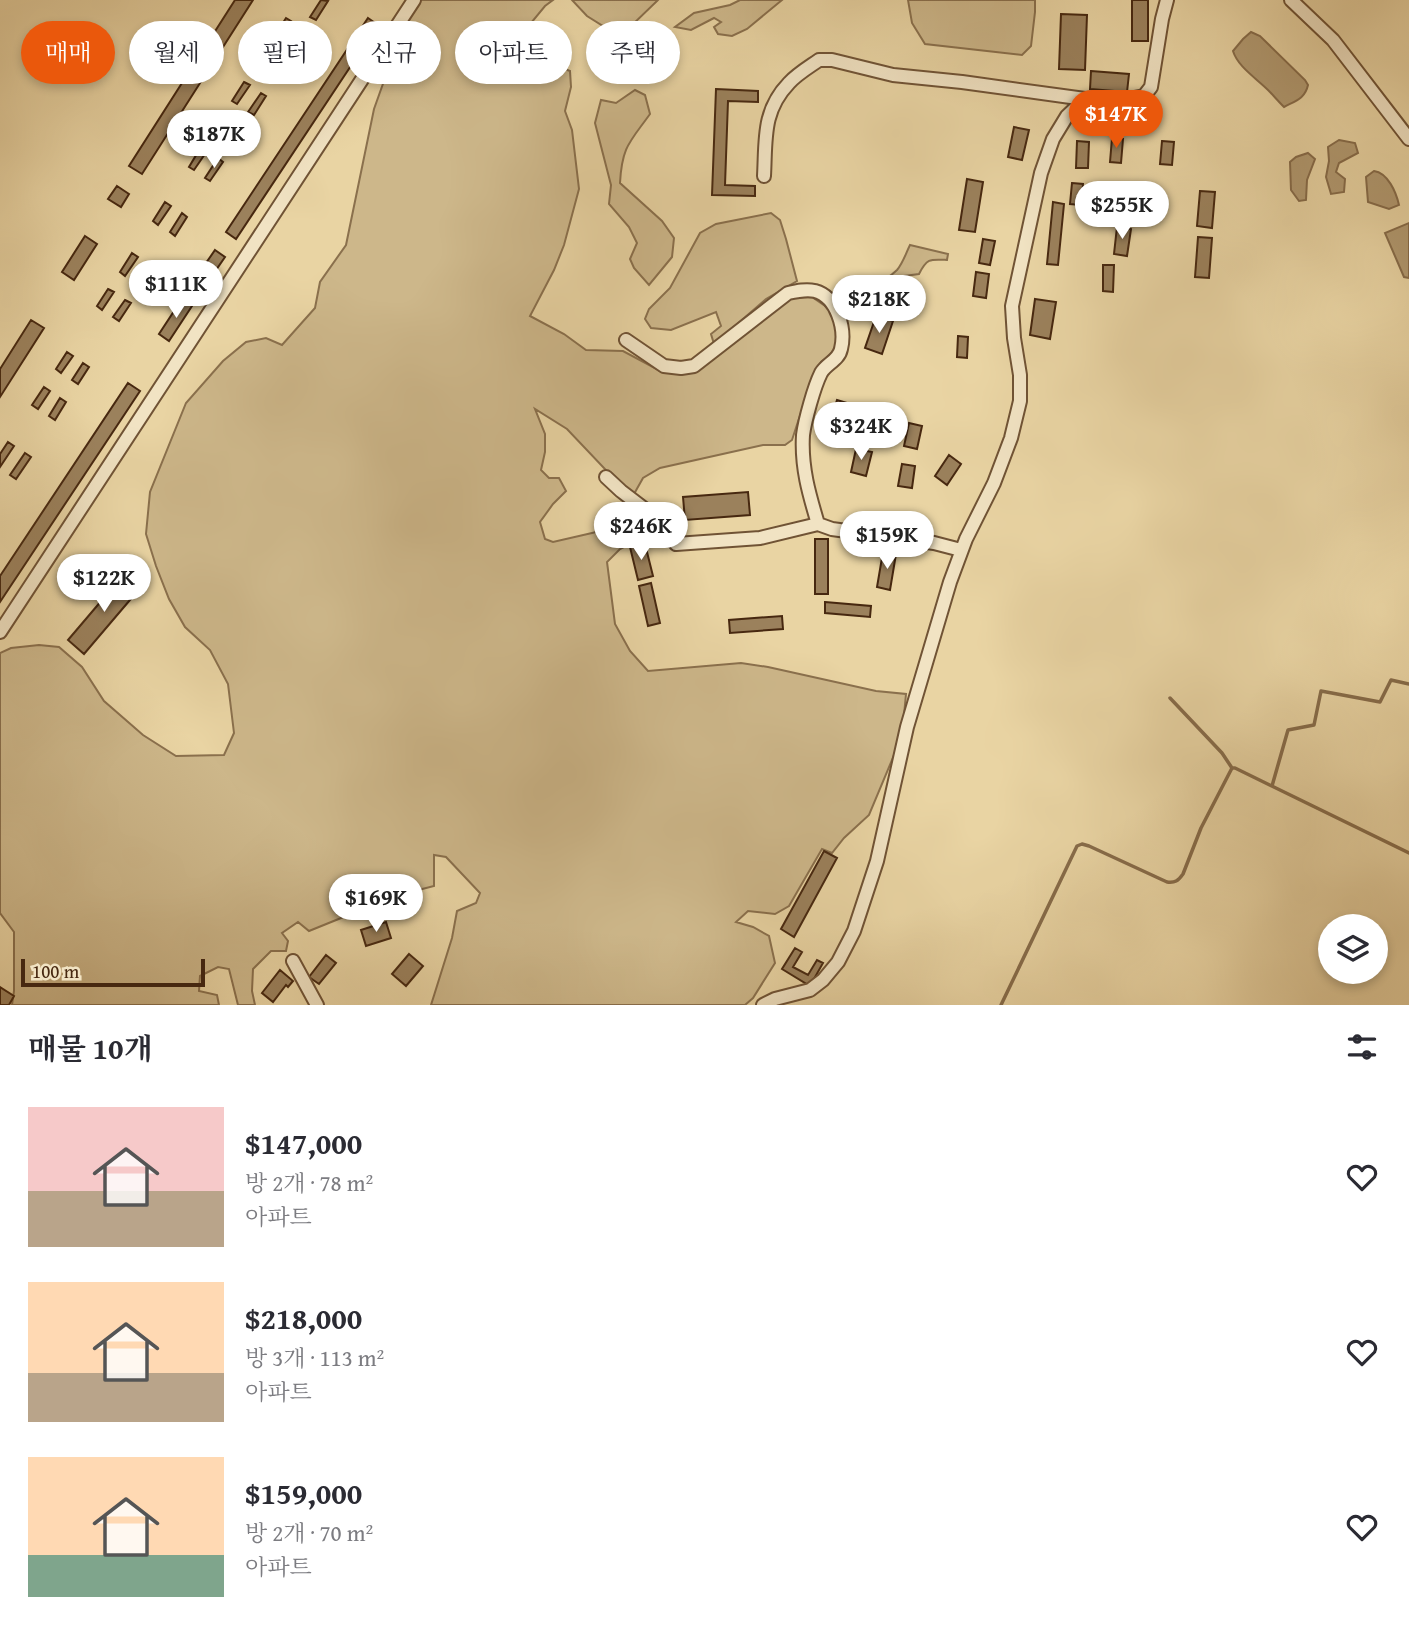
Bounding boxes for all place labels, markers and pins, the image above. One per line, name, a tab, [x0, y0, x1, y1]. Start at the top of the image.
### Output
pin: $147K	[1067, 90, 1165, 150]
pin: $187K	[165, 110, 263, 170]
pin: $255K	[1073, 182, 1171, 241]
pin: $111K	[127, 260, 225, 320]
pin: $218K	[830, 276, 928, 335]
pin: $324K	[812, 402, 910, 462]
pin: $246K	[592, 503, 690, 562]
pin: $159K	[838, 512, 936, 571]
pin: $122K	[55, 554, 153, 614]
pin: $169K	[327, 874, 425, 934]

